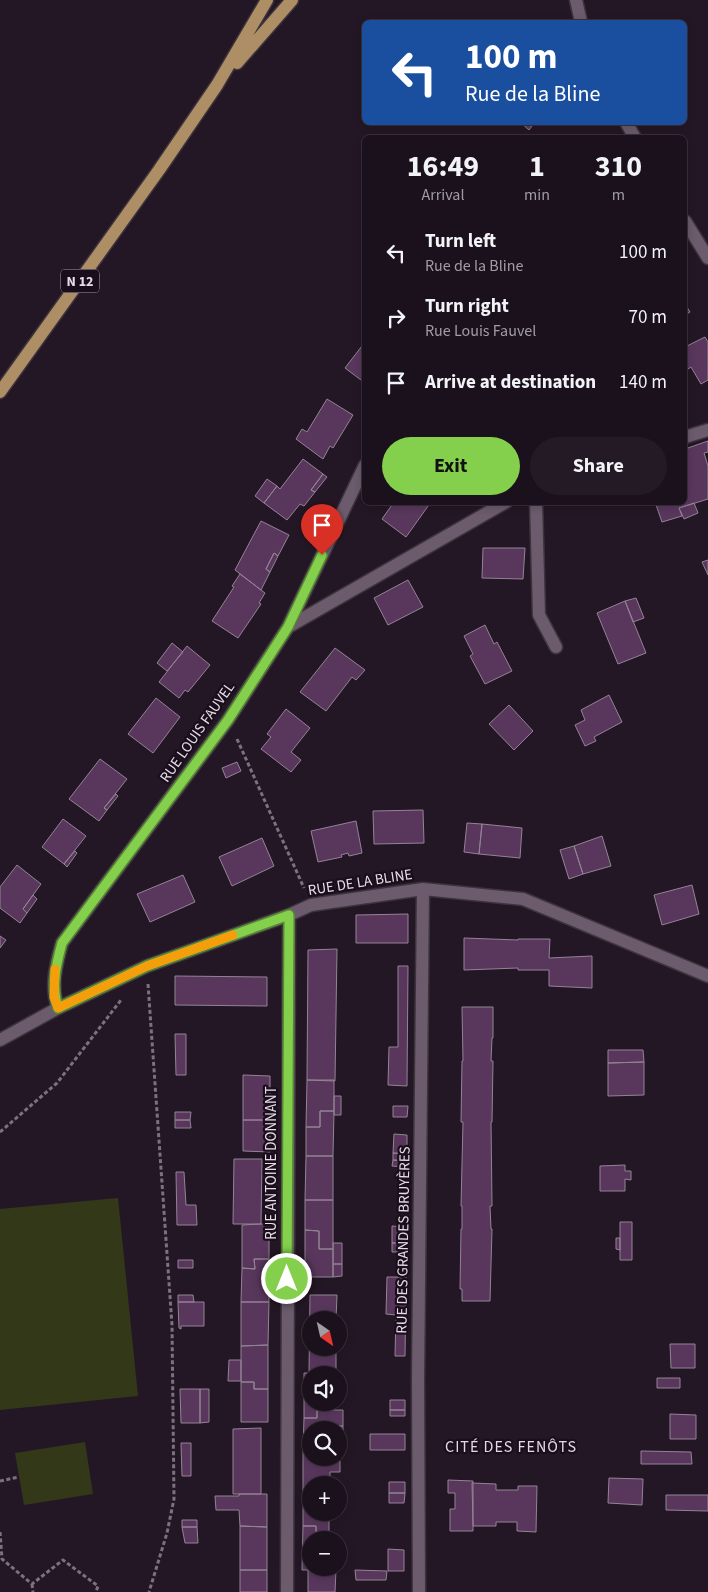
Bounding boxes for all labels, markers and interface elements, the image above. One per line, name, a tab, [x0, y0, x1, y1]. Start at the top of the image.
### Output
text: 100 m	[465, 32, 557, 82]
icon: left	[382, 40, 447, 105]
text: Rue de la Bline	[465, 78, 600, 110]
text: 16:49	[407, 145, 479, 188]
text: 1	[529, 145, 545, 188]
text: 310	[595, 145, 642, 188]
text: Arrival	[421, 184, 464, 206]
text: min	[524, 184, 550, 206]
text: m	[612, 184, 625, 206]
text: Turn left	[425, 228, 496, 255]
icon: left	[382, 239, 410, 267]
text: 100 m	[619, 239, 667, 266]
text: Rue de la Bline	[425, 255, 523, 277]
road number: N 12	[61, 270, 99, 292]
text: Turn right	[425, 293, 509, 320]
icon: right	[382, 304, 410, 332]
text: 70 m	[629, 304, 667, 331]
text: Rue Louis Fauvel	[425, 320, 536, 342]
icon: arrive	[382, 369, 410, 397]
text: Arrive at destination	[425, 369, 596, 396]
text: 140 m	[619, 369, 667, 396]
button: Exit	[382, 437, 520, 495]
button: Share	[530, 437, 667, 495]
pin	[301, 504, 343, 555]
icon: arrive	[308, 511, 336, 539]
street label: RUE LOUIS FAUVEL	[155, 678, 240, 787]
street label: RUE DE LA BLINE	[306, 864, 414, 901]
street label: RUE ANTOINE DONNANT	[261, 1086, 282, 1240]
street label: RUE DES GRANDES BRUYÈRES	[391, 1146, 416, 1334]
position arrow	[260, 1252, 312, 1304]
north arrow	[302, 1311, 348, 1356]
map controls	[302, 1311, 347, 1576]
button: sound	[302, 1366, 347, 1411]
button: search	[302, 1421, 347, 1466]
district label: CITÉ DES FENÔTS	[445, 1436, 577, 1458]
button: +	[302, 1476, 347, 1521]
button: −	[302, 1531, 347, 1576]

